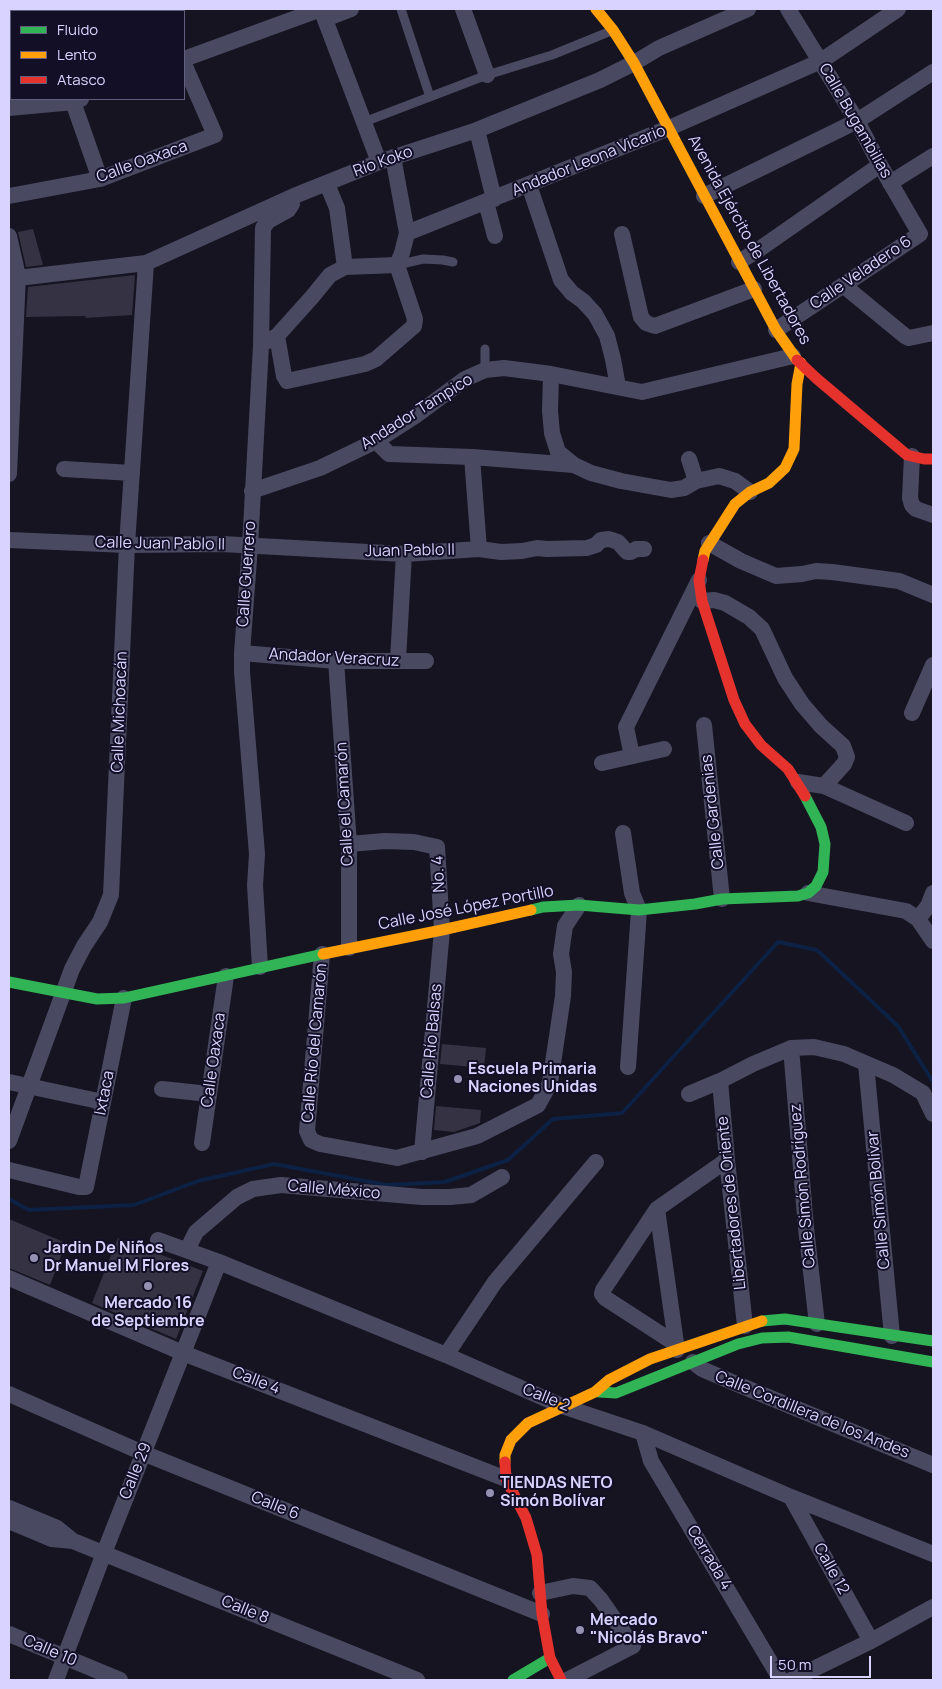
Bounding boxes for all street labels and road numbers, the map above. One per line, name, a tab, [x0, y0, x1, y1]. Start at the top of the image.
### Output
street label: Calle Bugambilias	[814, 60, 896, 182]
street label: Andador Leona Vicario	[509, 121, 669, 201]
street label: Avenida Ejército de Libertadores	[683, 132, 815, 348]
street label: Calle Oaxaca	[94, 137, 190, 187]
street label: Río Koko	[351, 142, 415, 182]
street label: Calle Veladero 6	[807, 232, 915, 314]
street label: Andador Tampico	[358, 370, 476, 454]
street label: Calle Guerrero	[234, 520, 260, 628]
street label: Calle Juan Pablo II	[95, 533, 225, 555]
street label: Juan Pablo II	[365, 541, 455, 561]
street label: Andador Veracruz	[268, 645, 400, 671]
street label: Calle Michoacán	[108, 651, 132, 773]
street label: Calle el Camarón	[332, 742, 358, 866]
street label: Calle Gardenias	[697, 754, 729, 870]
street label: No. 4	[428, 855, 450, 893]
street label: Calle José López Portillo	[377, 882, 555, 934]
street label: Calle Río del Camarón	[298, 962, 332, 1124]
street label: Calle Río Balsas	[417, 983, 447, 1099]
street label: Calle Oaxaca	[198, 1011, 230, 1109]
street label: Ixtaca	[91, 1069, 119, 1117]
street label: Calle Simón Rodríguez	[786, 1103, 820, 1269]
street label: Libertadores de Oriente	[713, 1115, 751, 1291]
street label: Calle Simón Bolívar	[863, 1130, 895, 1270]
street label: Calle México	[287, 1176, 381, 1204]
street label: Calle 4	[229, 1363, 283, 1399]
street label: Calle Cordillera de los Andes	[712, 1367, 912, 1463]
street label: Calle 2	[519, 1380, 573, 1416]
street label: Calle 29	[116, 1440, 156, 1502]
street label: Calle 6	[248, 1488, 302, 1524]
street label: Cerrada 4	[682, 1522, 736, 1594]
street label: Calle 12	[809, 1540, 853, 1598]
street label: Calle 8	[218, 1592, 272, 1628]
street label: Calle 10	[20, 1631, 80, 1671]

